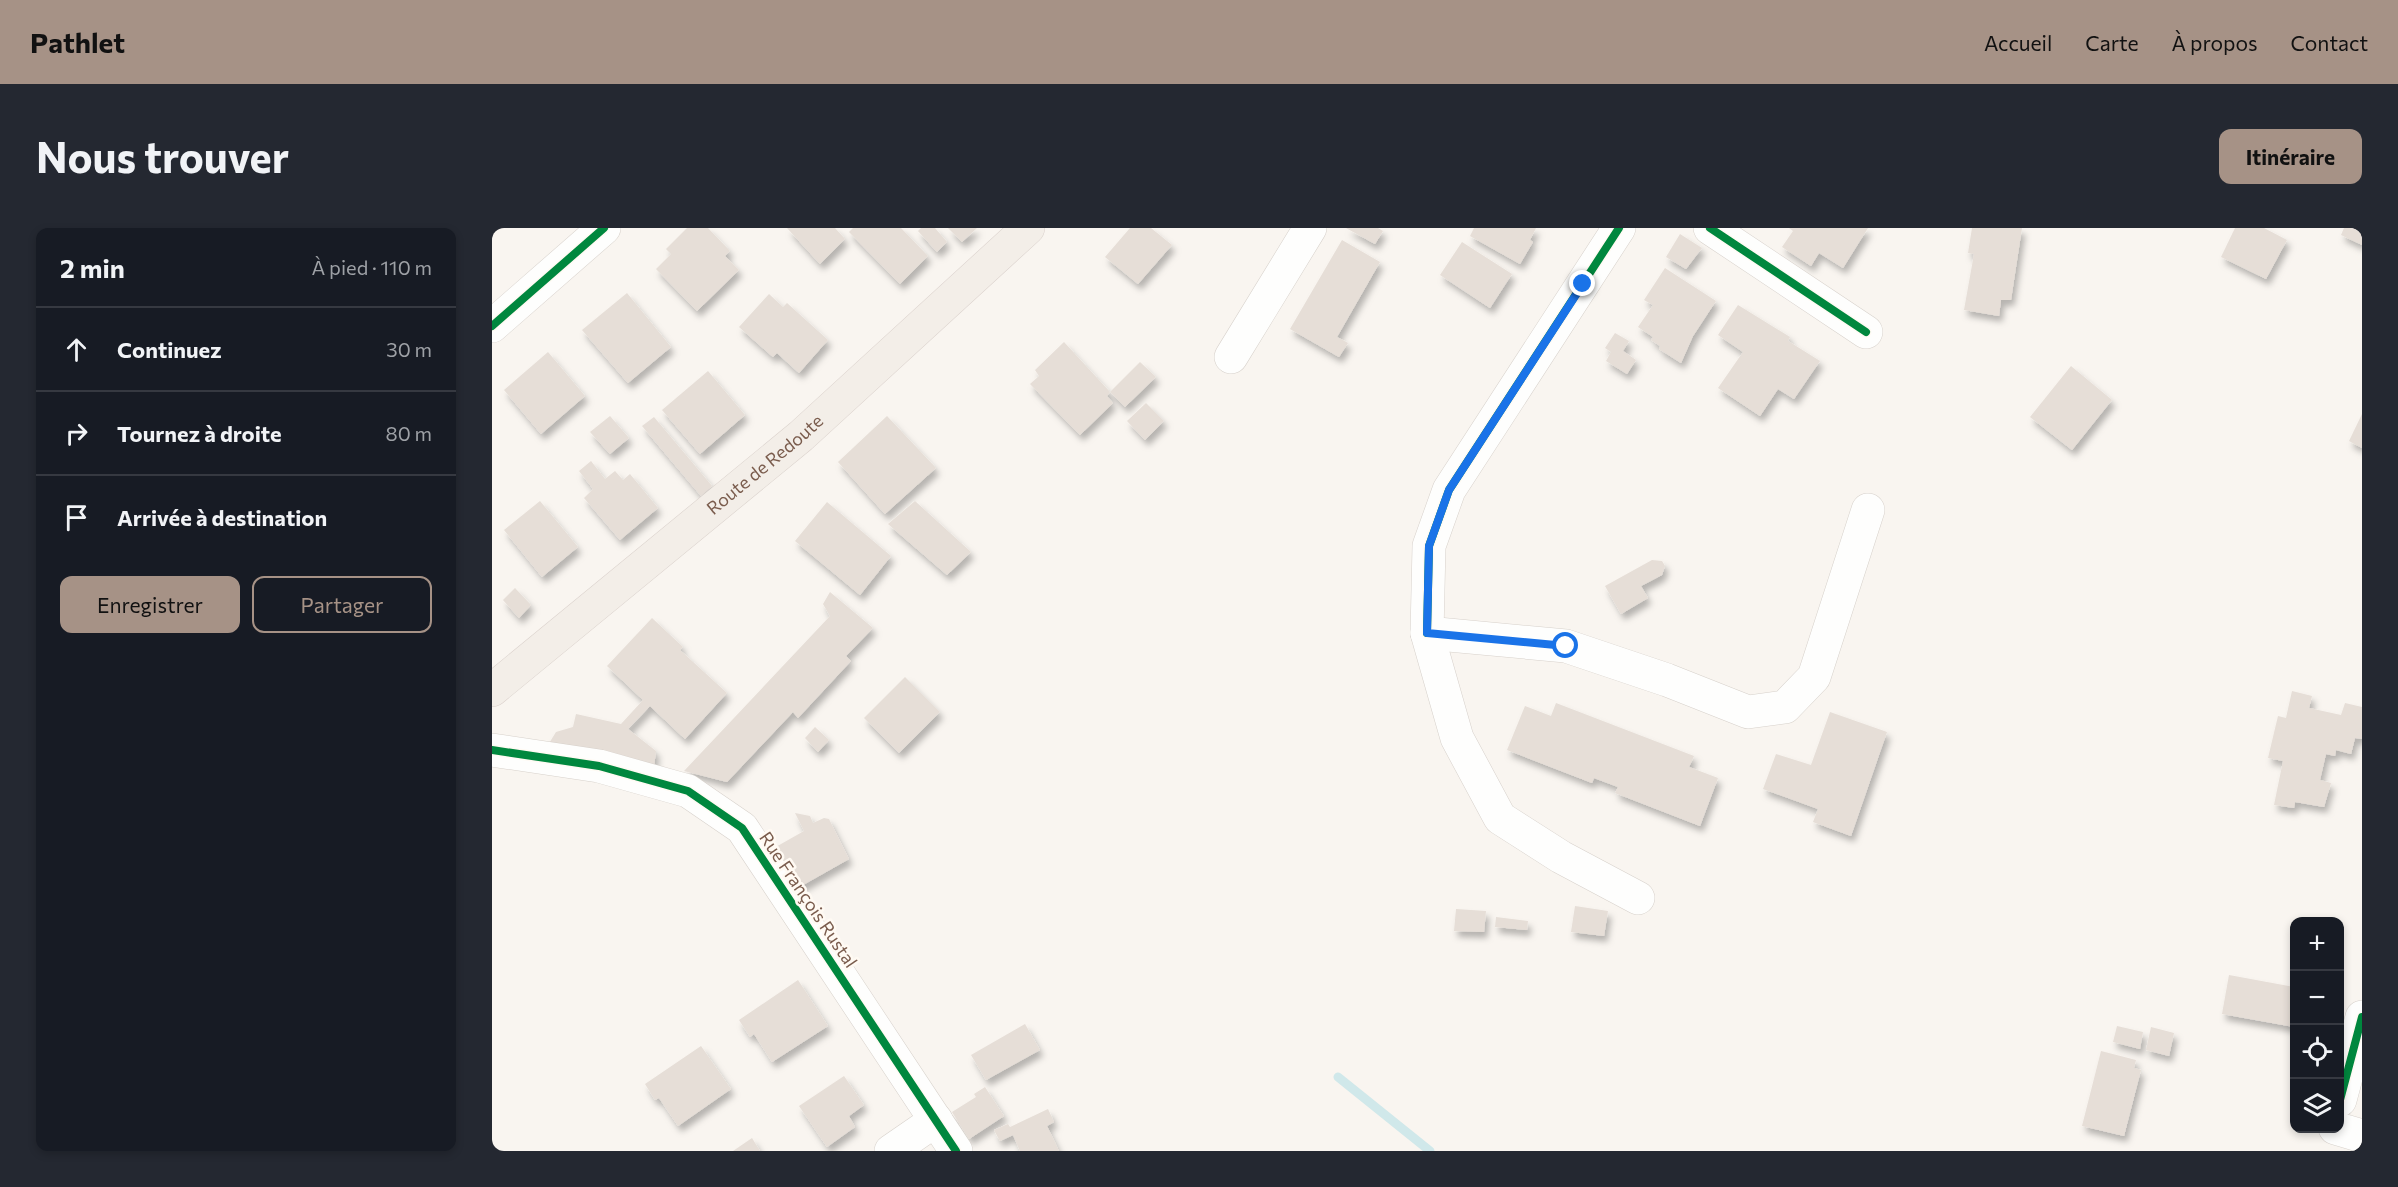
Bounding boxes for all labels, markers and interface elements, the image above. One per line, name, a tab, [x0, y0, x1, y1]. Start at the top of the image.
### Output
text: Pathlet	[30, 25, 125, 59]
text: Accueil	[1984, 30, 2052, 55]
text: Carte	[2085, 30, 2139, 55]
text: À propos	[2172, 30, 2257, 55]
text: Contact	[2290, 30, 2368, 55]
button: Itinéraire	[2219, 129, 2362, 184]
text: Nous trouver	[36, 130, 289, 182]
text: 2 min	[60, 252, 125, 283]
text: À pied · 110 m	[311, 255, 432, 279]
route end	[1569, 270, 1595, 296]
icon: ahead	[60, 333, 93, 366]
text: Continuez	[117, 336, 222, 363]
text: 30 m	[386, 337, 432, 361]
street label: Route de Redoute	[702, 409, 827, 519]
icon: right	[60, 417, 93, 450]
text: Tournez à droite	[117, 420, 282, 447]
text: 80 m	[386, 421, 432, 445]
icon: arrive	[60, 501, 93, 534]
text: Arrivée à destination	[117, 504, 327, 531]
button: Enregistrer	[60, 576, 240, 633]
button: Partager	[252, 576, 432, 633]
route start	[1552, 632, 1578, 658]
street label: Rue François Rustal	[755, 827, 862, 972]
map controls	[2290, 917, 2344, 1133]
button: +	[2290, 917, 2344, 971]
button: −	[2290, 971, 2344, 1025]
button: locate	[2290, 1025, 2344, 1079]
button: layers	[2290, 1079, 2344, 1133]

